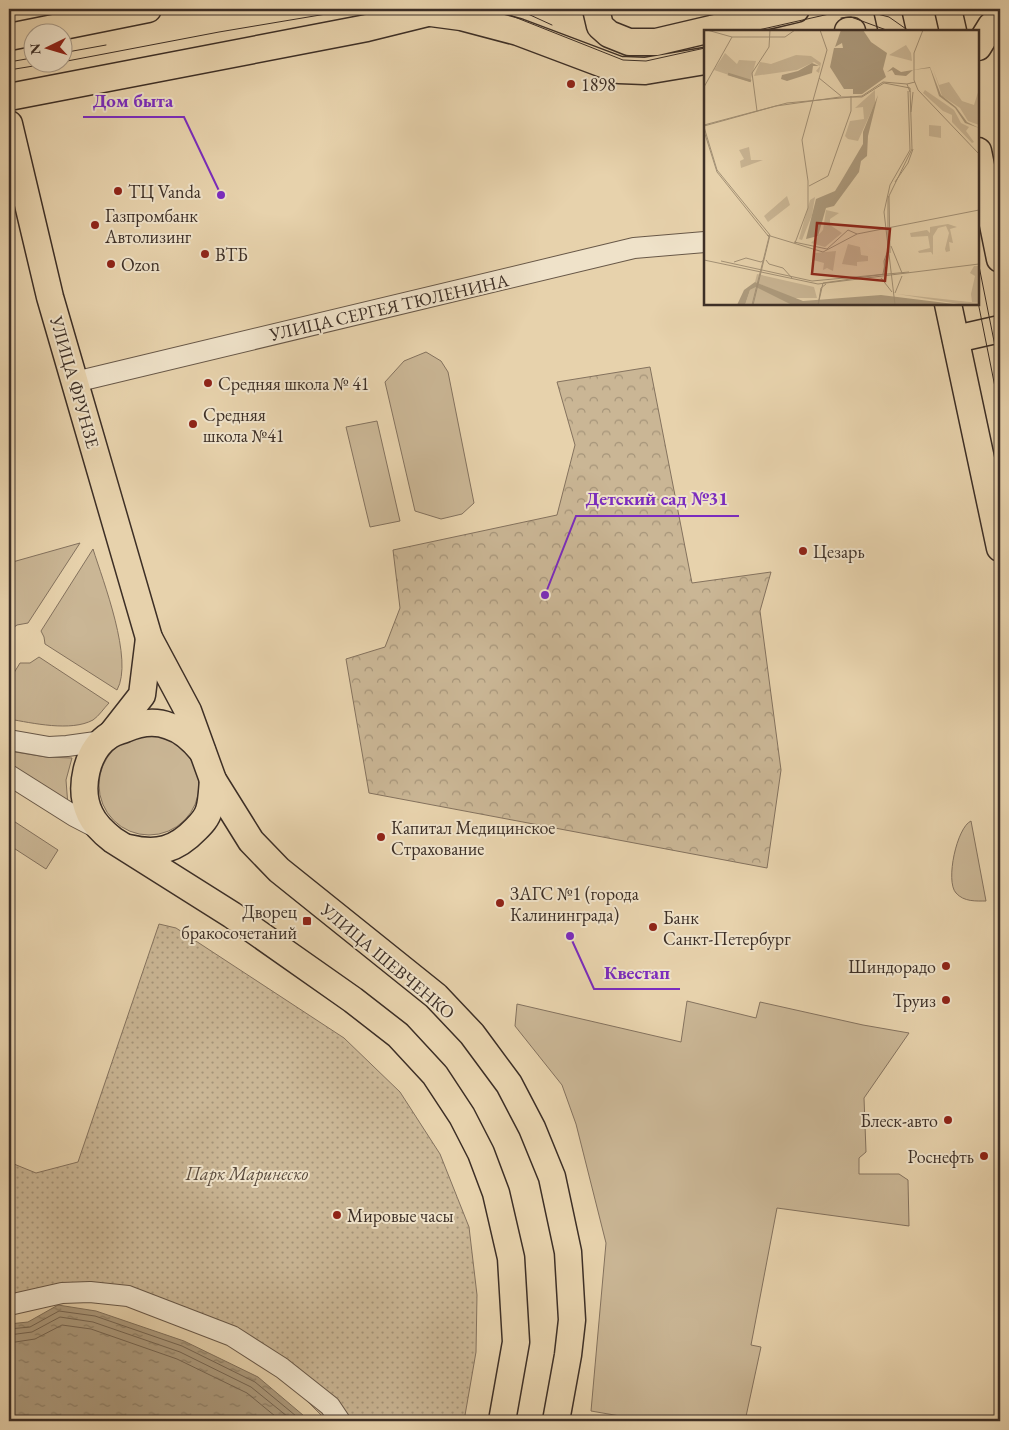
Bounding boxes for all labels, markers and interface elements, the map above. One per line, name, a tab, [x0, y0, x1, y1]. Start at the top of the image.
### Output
north arrow	[22, 22, 72, 72]
inset map	[704, 30, 979, 305]
text: N	[26, 42, 45, 56]
place label: 1898	[581, 73, 616, 96]
marker: 1898	[565, 78, 577, 90]
callout: Дом быта	[83, 83, 184, 117]
text: Дом быта	[93, 88, 174, 113]
place label: ТЦ Vanda	[128, 180, 202, 203]
marker: ТЦ Vanda	[112, 185, 124, 197]
place label: Газпромбанк Автолизинг	[104, 204, 198, 248]
marker: Газпромбанк Автолизинг	[89, 219, 101, 231]
place label: ВТБ	[215, 243, 248, 266]
marker: ВТБ	[199, 248, 211, 260]
place label: Ozon	[121, 253, 160, 276]
marker: Ozon	[105, 258, 117, 270]
street label: УЛИЦА СЕРГЕЯ ТЮЛЕНИНА	[266, 268, 511, 346]
street label: УЛИЦА ФРУНЗЕ	[45, 312, 105, 451]
place label: Средняя школа № 41	[218, 372, 370, 395]
marker: Средняя школа № 41	[202, 377, 214, 389]
place label: Средняя школа №41	[203, 403, 285, 447]
marker: Средняя школа №41	[187, 418, 199, 430]
callout: Детский сад №31	[576, 482, 739, 516]
text: Детский сад №31	[586, 486, 728, 511]
place label: Цезарь	[813, 540, 865, 563]
marker: Цезарь	[797, 545, 809, 557]
place label: Капитал Медицинское Страхование	[391, 816, 555, 860]
marker: Капитал Медицинское Страхование	[375, 831, 387, 843]
place label: ЗАГС №1 (города Калининграда)	[510, 882, 640, 926]
street label: УЛИЦА ШЕВЧЕНКО	[315, 897, 460, 1024]
marker: ЗАГС №1 (города Калининграда)	[494, 897, 506, 909]
place label: Дворец бракосочетаний	[181, 900, 298, 944]
place label: Банк Санкт-Петербург	[663, 906, 791, 950]
marker: Дворец бракосочетаний	[301, 915, 313, 927]
marker: Банк Санкт-Петербург	[647, 921, 659, 933]
callout: Квестап	[594, 955, 680, 989]
place label: Шиндорадо	[848, 955, 936, 978]
text: Квестап	[604, 960, 670, 985]
marker: Шиндорадо	[940, 960, 952, 972]
place label: Труиз	[893, 989, 936, 1012]
marker: Труиз	[940, 994, 952, 1006]
place label: Блеск-авто	[860, 1109, 938, 1132]
marker: Блеск-авто	[942, 1114, 954, 1126]
place label: Роснефть	[908, 1145, 974, 1168]
marker: Роснефть	[978, 1150, 990, 1162]
park label: Парк Маринеско	[185, 1162, 309, 1186]
place label: Мировые часы	[347, 1204, 454, 1227]
marker: Мировые часы	[331, 1209, 343, 1221]

